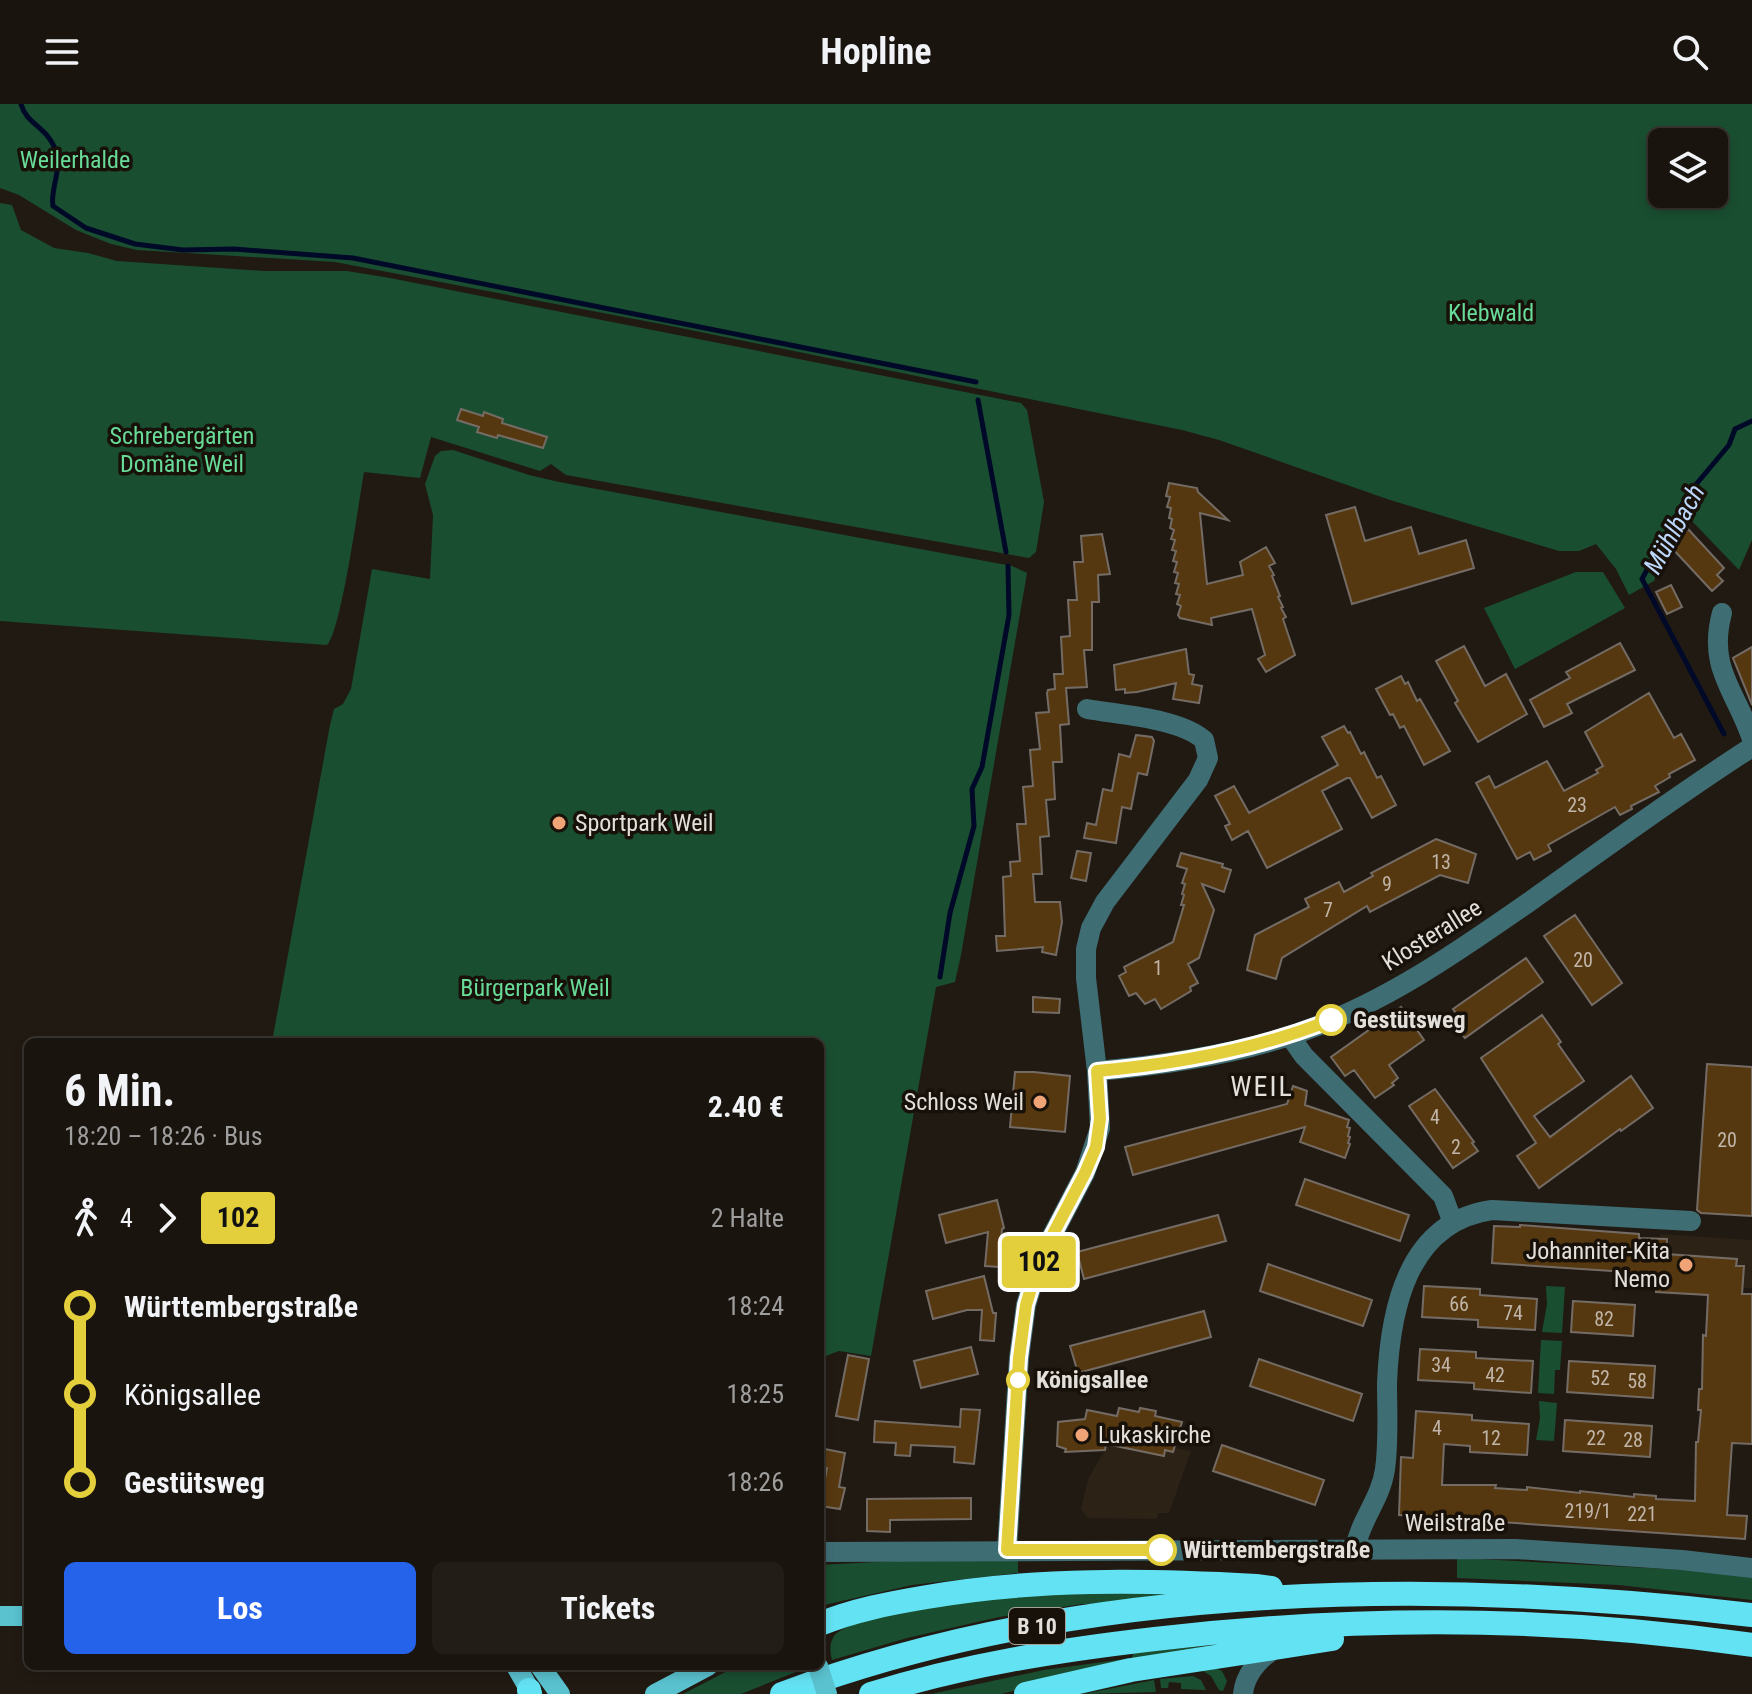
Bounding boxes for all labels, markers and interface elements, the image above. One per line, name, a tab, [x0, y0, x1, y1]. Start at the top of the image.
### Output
icon: menu	[40, 30, 84, 74]
icon: search	[1668, 30, 1712, 74]
text: Hopline	[821, 31, 931, 73]
map controls	[1648, 128, 1728, 208]
button: layers	[1648, 128, 1728, 208]
park label: Weilerhalde	[20, 146, 130, 174]
park label: Klebwald	[1448, 299, 1534, 327]
park label: Schrebergärten Domäne Weil	[110, 422, 254, 478]
water label: Mühlbach	[1637, 479, 1711, 579]
house number: 23	[1567, 793, 1587, 817]
place label: Sportpark Weil	[575, 809, 713, 837]
marker: Sportpark Weil	[550, 814, 568, 832]
house number: 13	[1431, 850, 1451, 874]
house number: 9	[1382, 872, 1392, 896]
street label: Klosterallee	[1377, 894, 1487, 976]
house number: 7	[1323, 898, 1333, 922]
house number: 20	[1573, 948, 1593, 972]
house number: 1	[1153, 956, 1163, 980]
park label: Bürgerpark Weil	[460, 974, 610, 1002]
marker: Gestütsweg	[1316, 1005, 1346, 1035]
place label: Gestütsweg	[1353, 1006, 1466, 1034]
text: 6 Min.	[64, 1065, 175, 1117]
district label: WEIL	[1230, 1070, 1294, 1103]
place label: Schloss Weil	[904, 1088, 1024, 1116]
text: 2.40 €	[708, 1089, 784, 1124]
marker: Schloss Weil	[1031, 1093, 1049, 1111]
house number: 4	[1430, 1105, 1440, 1129]
text: 18:20 – 18:26 · Bus	[64, 1121, 263, 1151]
house number: 20	[1717, 1128, 1737, 1152]
house number: 2	[1451, 1135, 1461, 1159]
icon: walk	[64, 1196, 108, 1240]
icon: forward	[145, 1196, 189, 1240]
text: 102	[217, 1201, 259, 1234]
text: 4	[120, 1203, 133, 1233]
text: 2 Halte	[711, 1203, 784, 1233]
line badge: 102	[993, 1236, 1085, 1288]
place label: Johanniter-Kita Nemo	[1526, 1237, 1670, 1293]
text: 102	[1018, 1245, 1060, 1278]
marker: Johanniter-Kita Nemo	[1677, 1256, 1695, 1274]
text: Württembergstraße	[124, 1289, 358, 1324]
text: 18:24	[727, 1291, 784, 1321]
house number: 66	[1449, 1292, 1469, 1316]
house number: 74	[1503, 1301, 1523, 1325]
house number: 82	[1594, 1307, 1614, 1331]
house number: 34	[1431, 1353, 1451, 1377]
house number: 42	[1485, 1363, 1505, 1387]
place label: Königsallee	[1036, 1366, 1148, 1394]
house number: 52	[1590, 1366, 1610, 1390]
marker: Königsallee	[1007, 1369, 1029, 1391]
house number: 58	[1627, 1369, 1647, 1393]
text: Königsallee	[124, 1377, 261, 1412]
text: 18:25	[727, 1379, 784, 1409]
house number: 4	[1432, 1416, 1442, 1440]
place label: Lukaskirche	[1098, 1421, 1211, 1449]
marker: Lukaskirche	[1073, 1426, 1091, 1444]
house number: 12	[1481, 1426, 1501, 1450]
house number: 22	[1586, 1426, 1606, 1450]
house number: 28	[1623, 1428, 1643, 1452]
text: Gestütsweg	[124, 1465, 265, 1500]
text: 18:26	[727, 1467, 784, 1497]
house number: 219/1	[1565, 1499, 1611, 1523]
house number: 221	[1627, 1502, 1657, 1526]
street label: Weilstraße	[1405, 1509, 1505, 1537]
marker: Württembergstraße	[1146, 1535, 1176, 1565]
place label: Württembergstraße	[1183, 1536, 1370, 1564]
button: Los	[64, 1562, 416, 1654]
button: Tickets	[432, 1562, 784, 1654]
road number: B 10	[1009, 1608, 1065, 1644]

